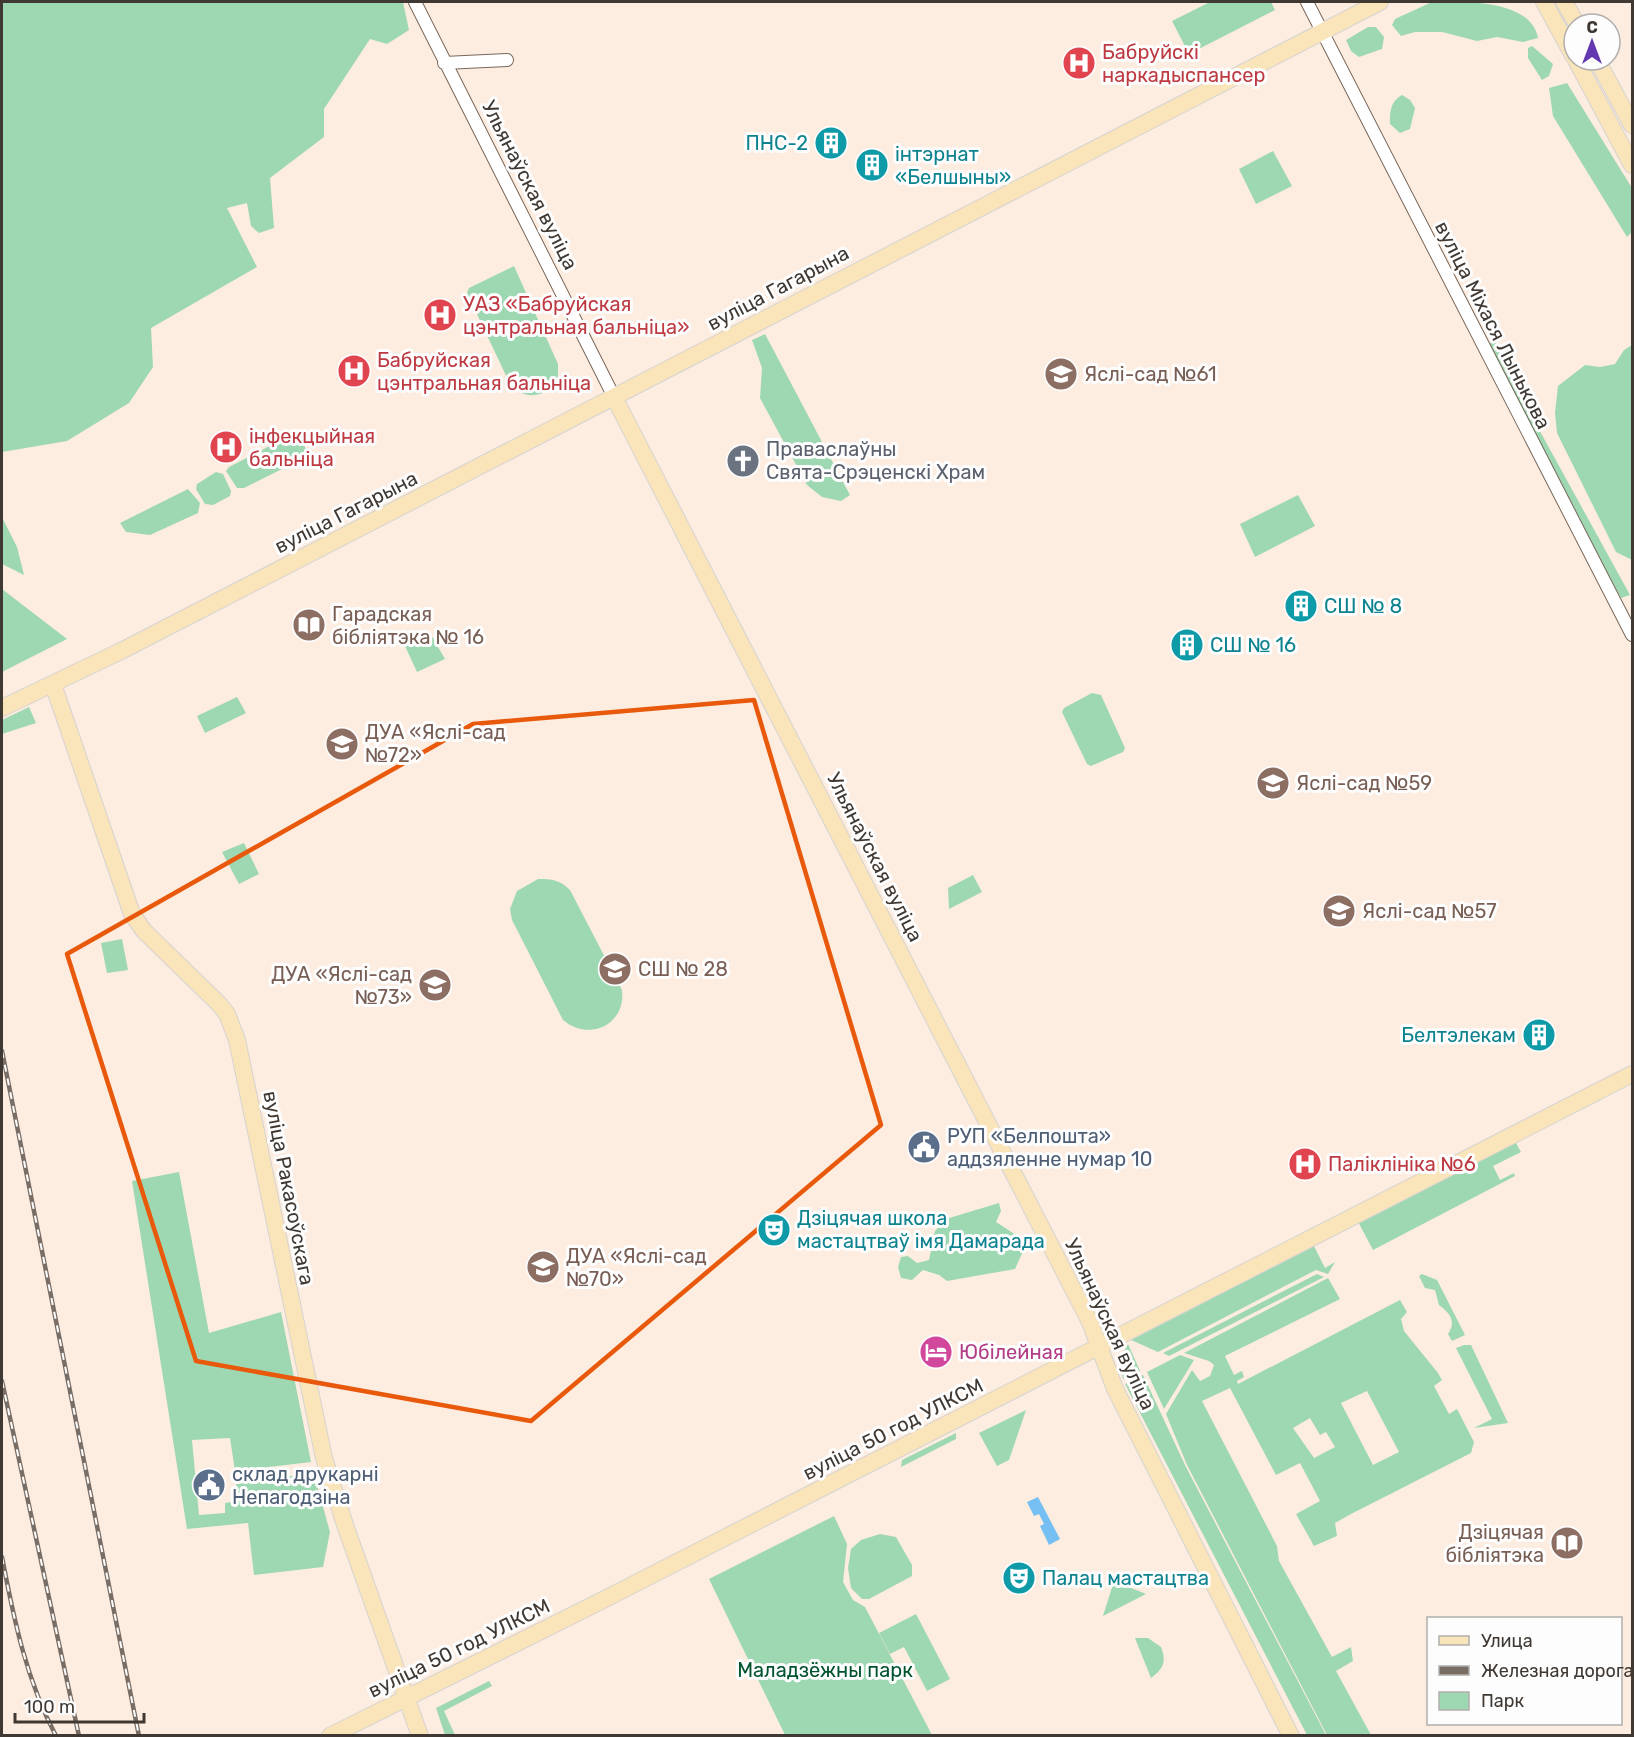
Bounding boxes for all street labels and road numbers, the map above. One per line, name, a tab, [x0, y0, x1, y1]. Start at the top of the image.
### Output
street label: Ульянаўская вуліца	[477, 96, 583, 274]
street label: вуліца Міхася Лынькова	[1430, 217, 1556, 433]
street label: вуліца Гагарына	[703, 241, 853, 335]
street label: вуліца Гагарына	[271, 466, 421, 558]
street label: Ульянаўская вуліца	[822, 768, 928, 946]
street label: вуліца Ракасоўскага	[258, 1089, 320, 1287]
street label: Ульянаўская вуліца	[1060, 1234, 1160, 1414]
street label: вуліца 50 год УЛКСМ	[799, 1373, 987, 1485]
street label: вуліца 50 год УЛКСМ	[364, 1594, 554, 1702]

